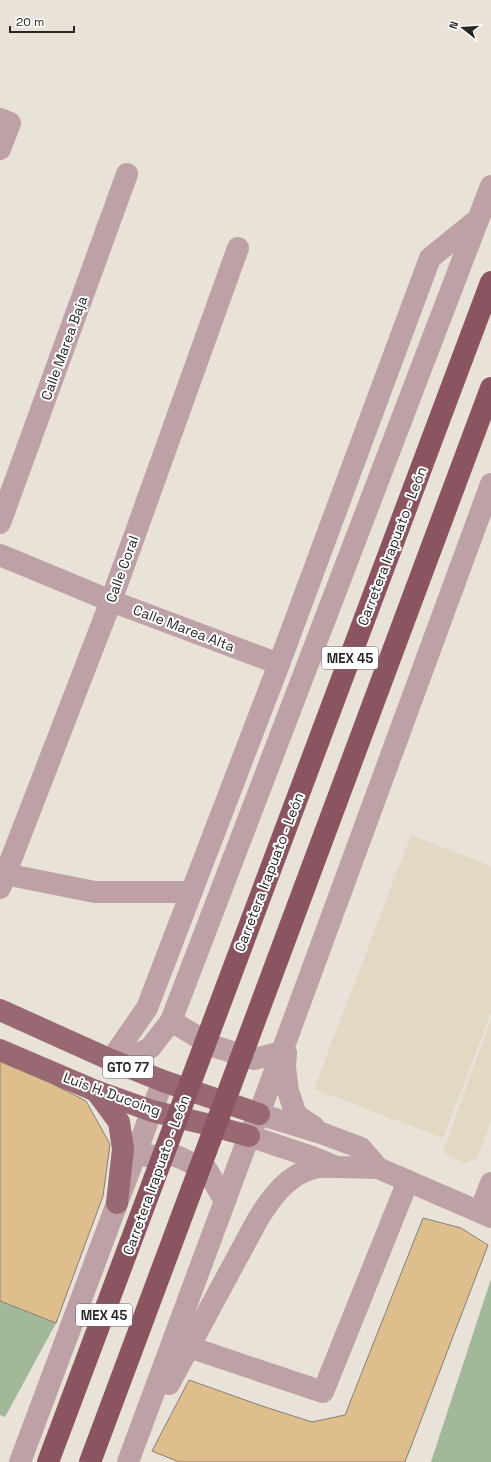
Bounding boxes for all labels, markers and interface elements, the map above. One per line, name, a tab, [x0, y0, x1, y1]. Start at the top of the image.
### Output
scale bar	[10, 8, 74, 34]
north arrow	[443, 8, 483, 48]
text: 20 m	[16, 14, 44, 30]
text: N	[446, 20, 461, 31]
street label: Calle Marea Baja	[37, 293, 91, 403]
street label: Carretera Irapuato - León	[353, 464, 431, 628]
street label: Calle Coral	[102, 533, 142, 605]
street label: Calle Marea Alta	[131, 600, 237, 656]
road number: MEX 45	[322, 647, 378, 669]
street label: Carretera Irapuato - León	[230, 790, 308, 954]
road number: GTO 77	[103, 1056, 153, 1078]
street label: Luis H. Ducoing	[61, 1068, 163, 1120]
street label: Carretera Irapuato - León	[119, 1093, 193, 1257]
road number: MEX 45	[76, 1304, 132, 1326]

